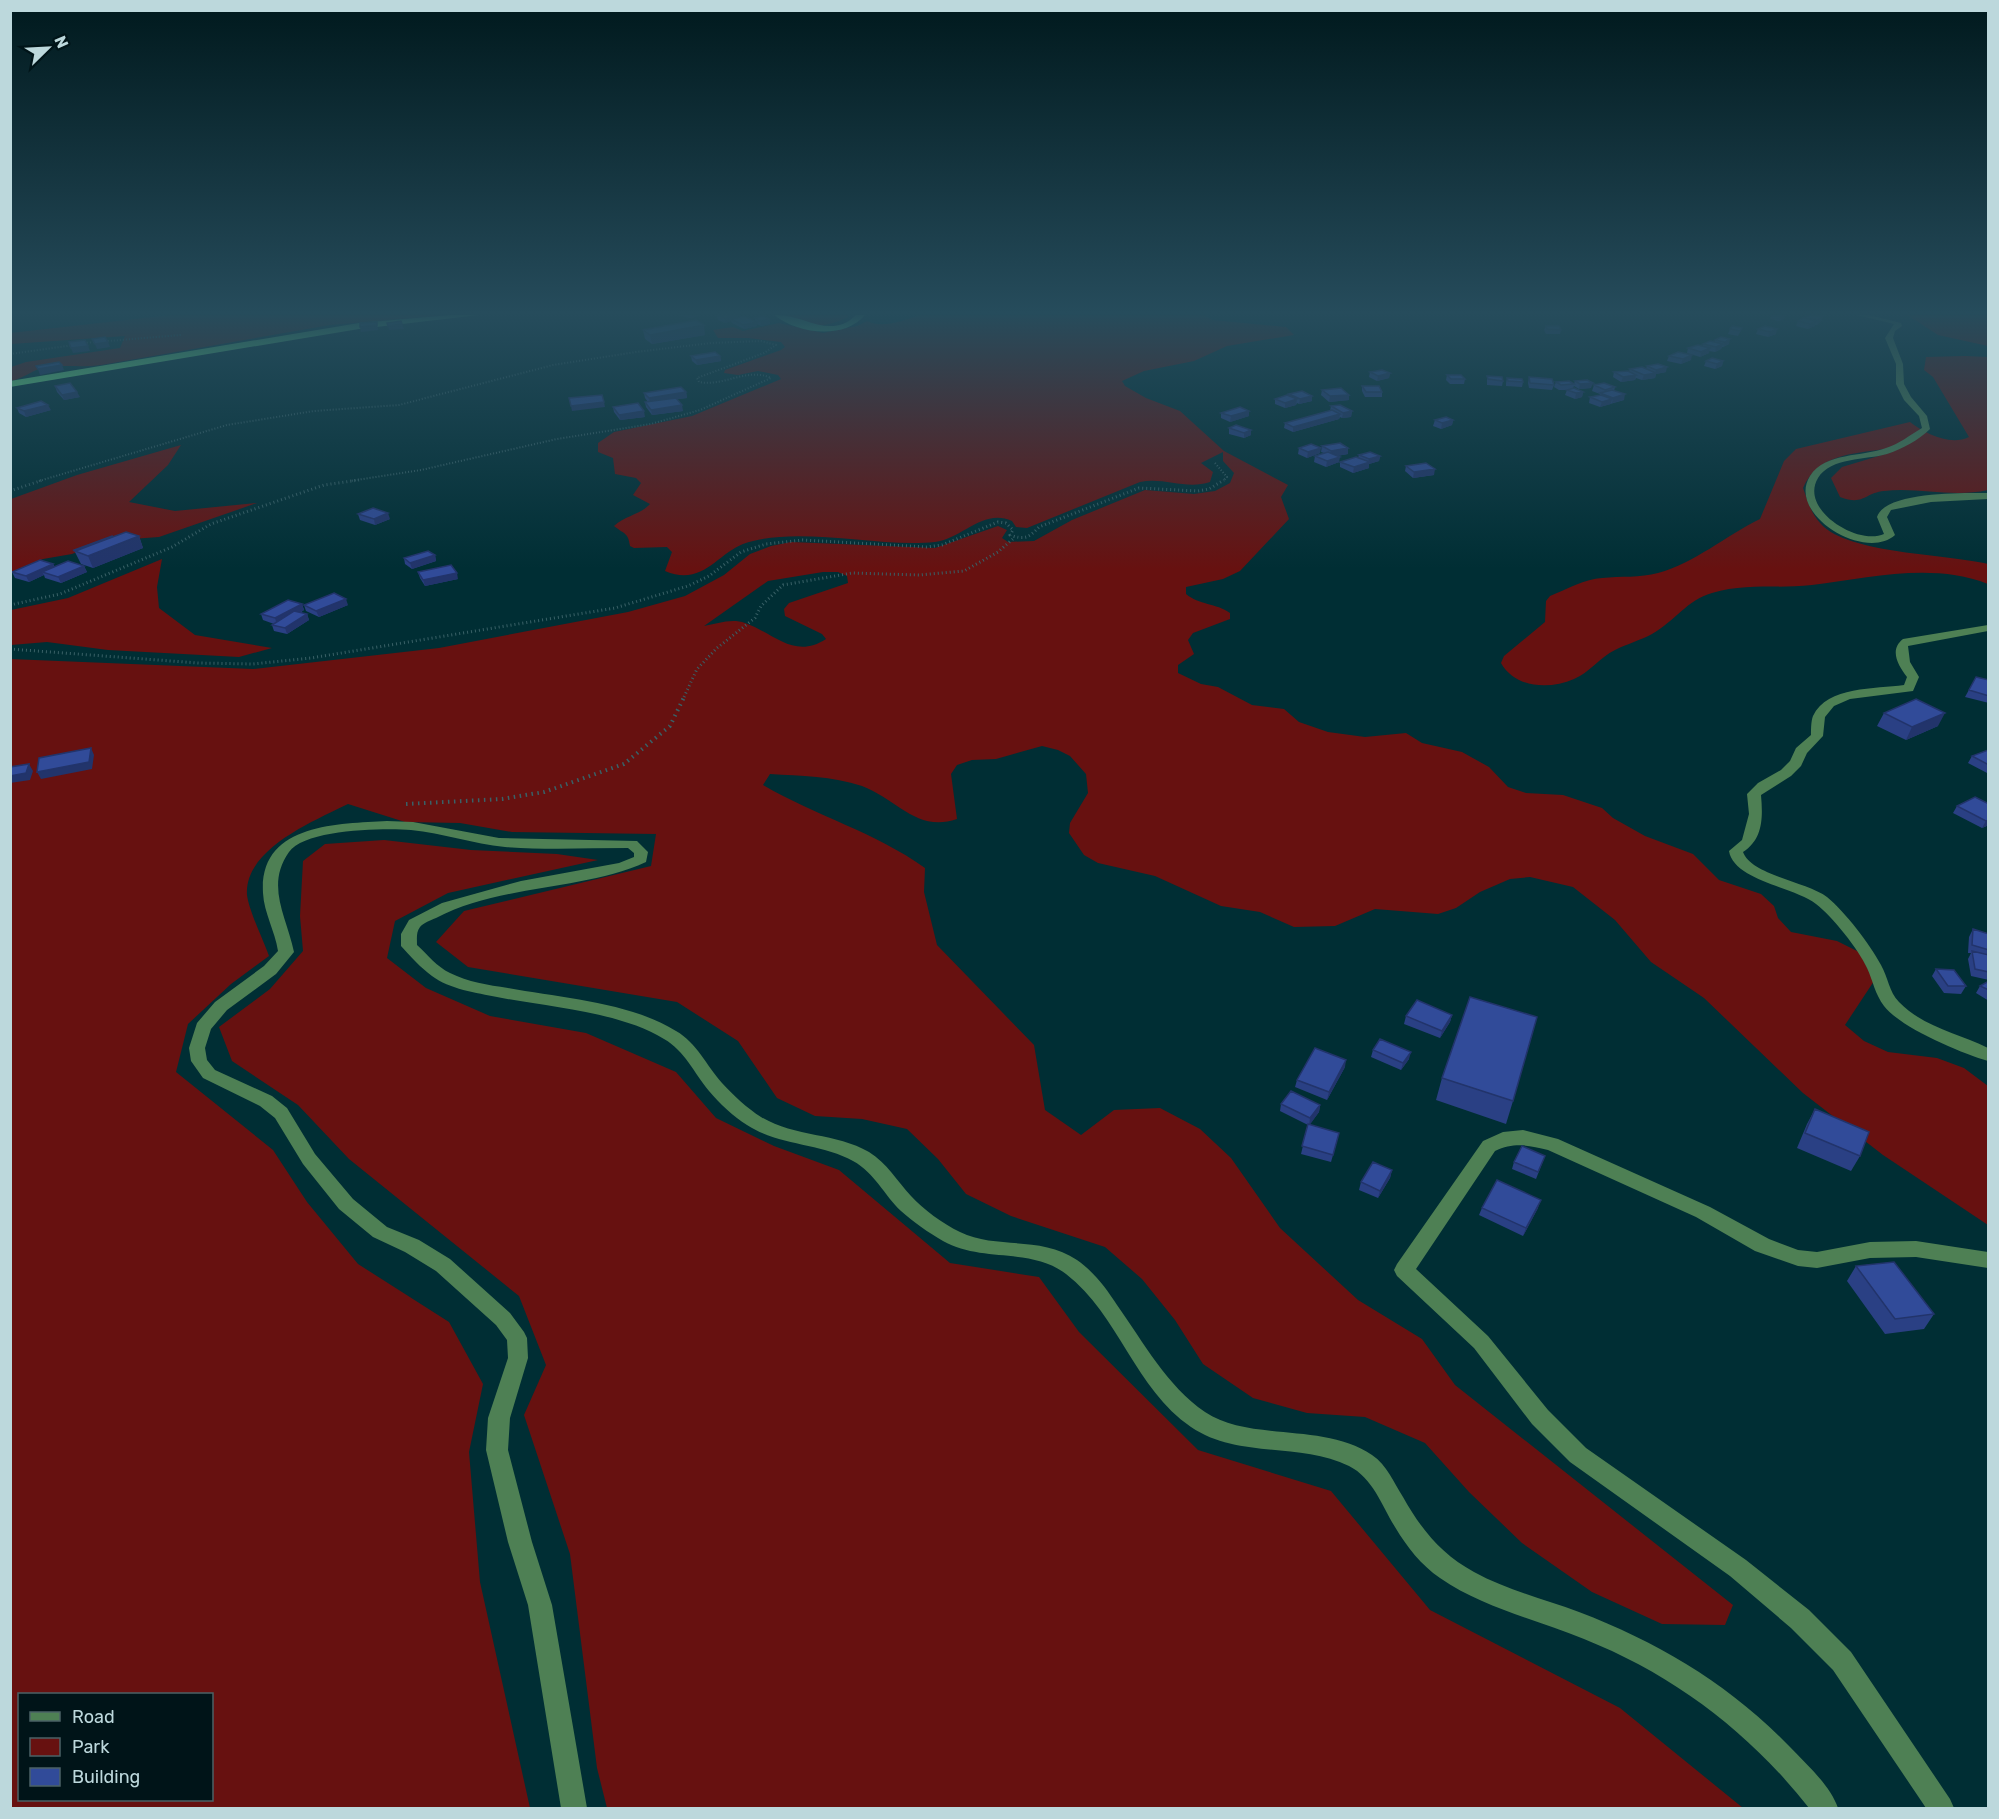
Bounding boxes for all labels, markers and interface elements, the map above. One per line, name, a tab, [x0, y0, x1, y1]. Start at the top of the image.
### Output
north arrow	[18, 18, 78, 78]
text: N	[50, 33, 72, 51]
legend	[18, 1693, 213, 1801]
text: Road	[72, 1706, 115, 1728]
text: Park	[72, 1736, 110, 1758]
text: Building	[72, 1766, 140, 1788]

